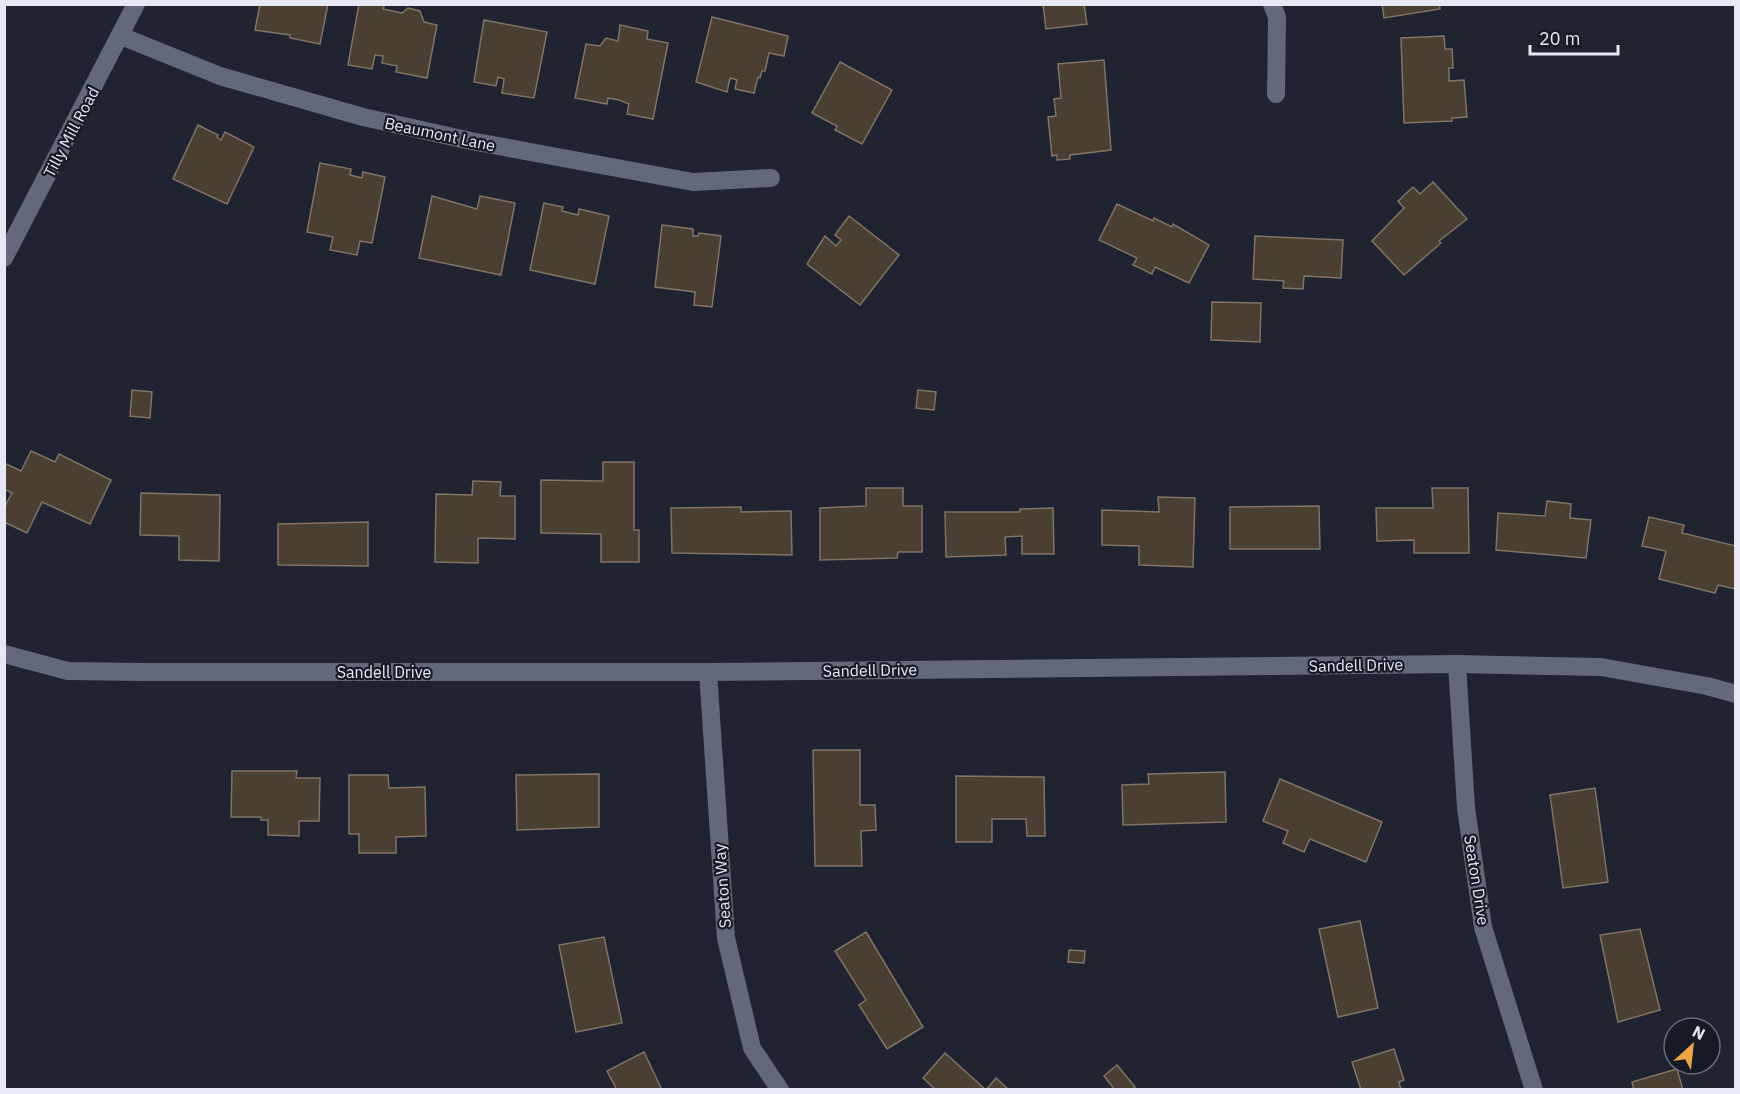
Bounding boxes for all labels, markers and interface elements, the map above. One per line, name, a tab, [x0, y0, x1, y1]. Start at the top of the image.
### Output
scale bar	[1530, 18, 1618, 56]
text: 20 m	[1539, 27, 1581, 50]
street label: Tilly Mill Road	[39, 83, 103, 181]
street label: Beaumont Lane	[383, 113, 497, 156]
street label: Sandell Drive	[1309, 654, 1404, 676]
street label: Sandell Drive	[823, 659, 918, 681]
street label: Sandell Drive	[337, 662, 431, 682]
street label: Seaton Drive	[1460, 833, 1494, 927]
street label: Seaton Way	[709, 843, 735, 929]
north arrow	[1662, 1016, 1722, 1076]
text: N	[1689, 1021, 1709, 1044]

